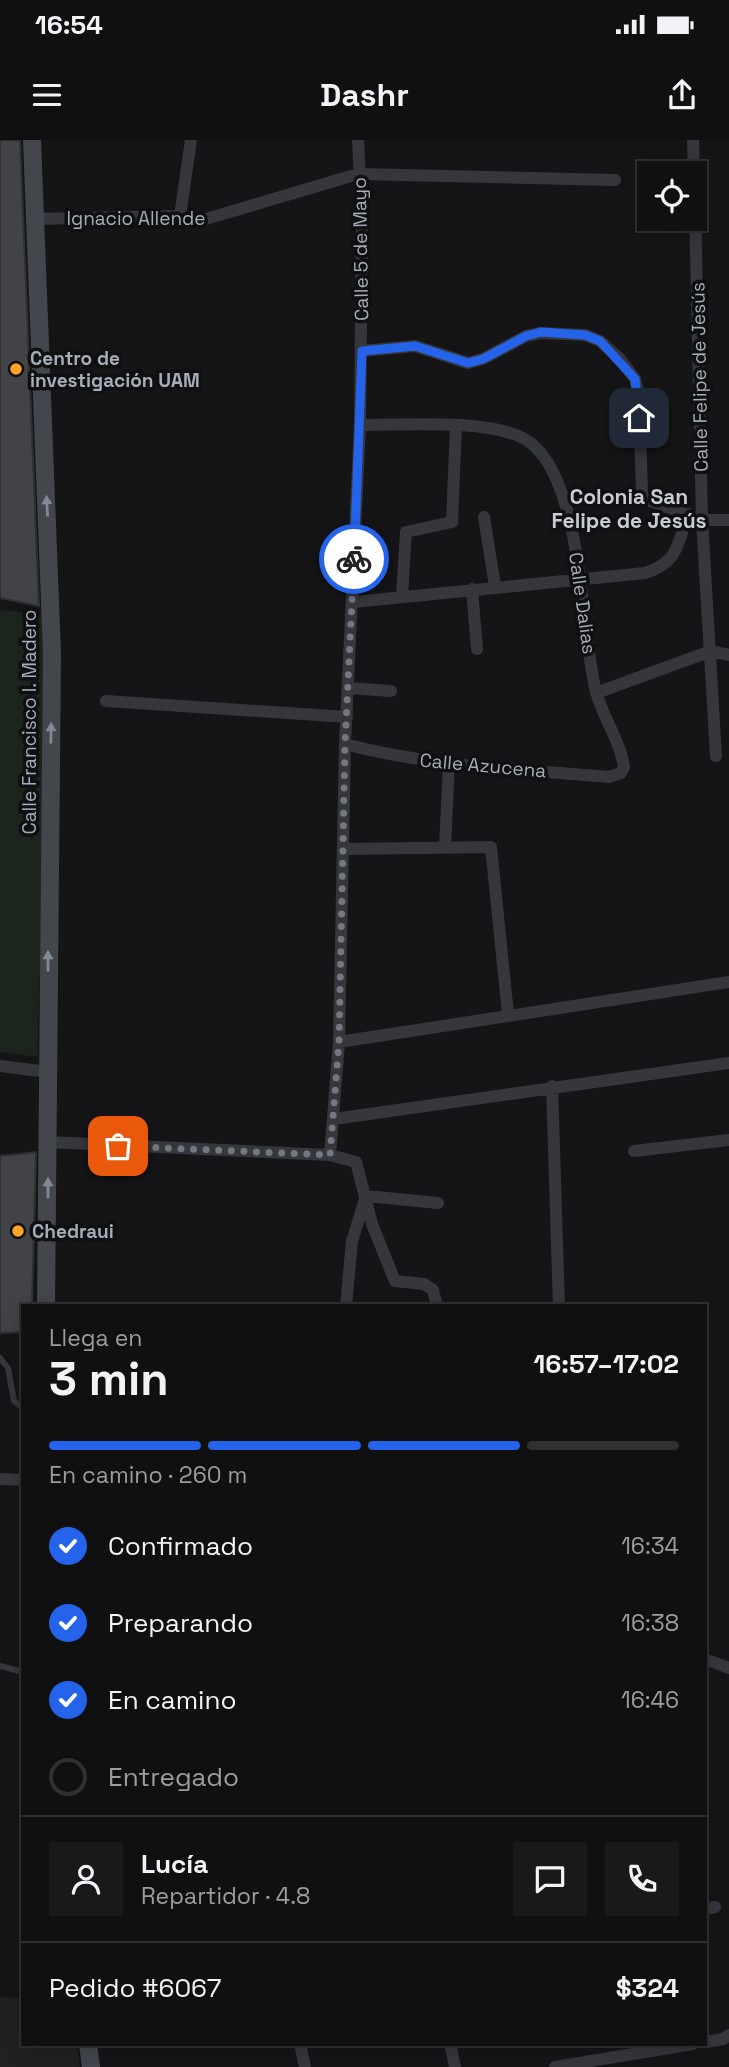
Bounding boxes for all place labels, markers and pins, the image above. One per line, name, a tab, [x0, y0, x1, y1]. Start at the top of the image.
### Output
place label: Centro de investigación UAM	[30, 346, 200, 393]
marker: Centro de investigación UAM	[8, 361, 24, 377]
pin	[609, 388, 669, 448]
pin	[88, 1116, 148, 1176]
place label: Chedraui	[32, 1219, 114, 1244]
marker: Chedraui	[10, 1223, 26, 1239]

